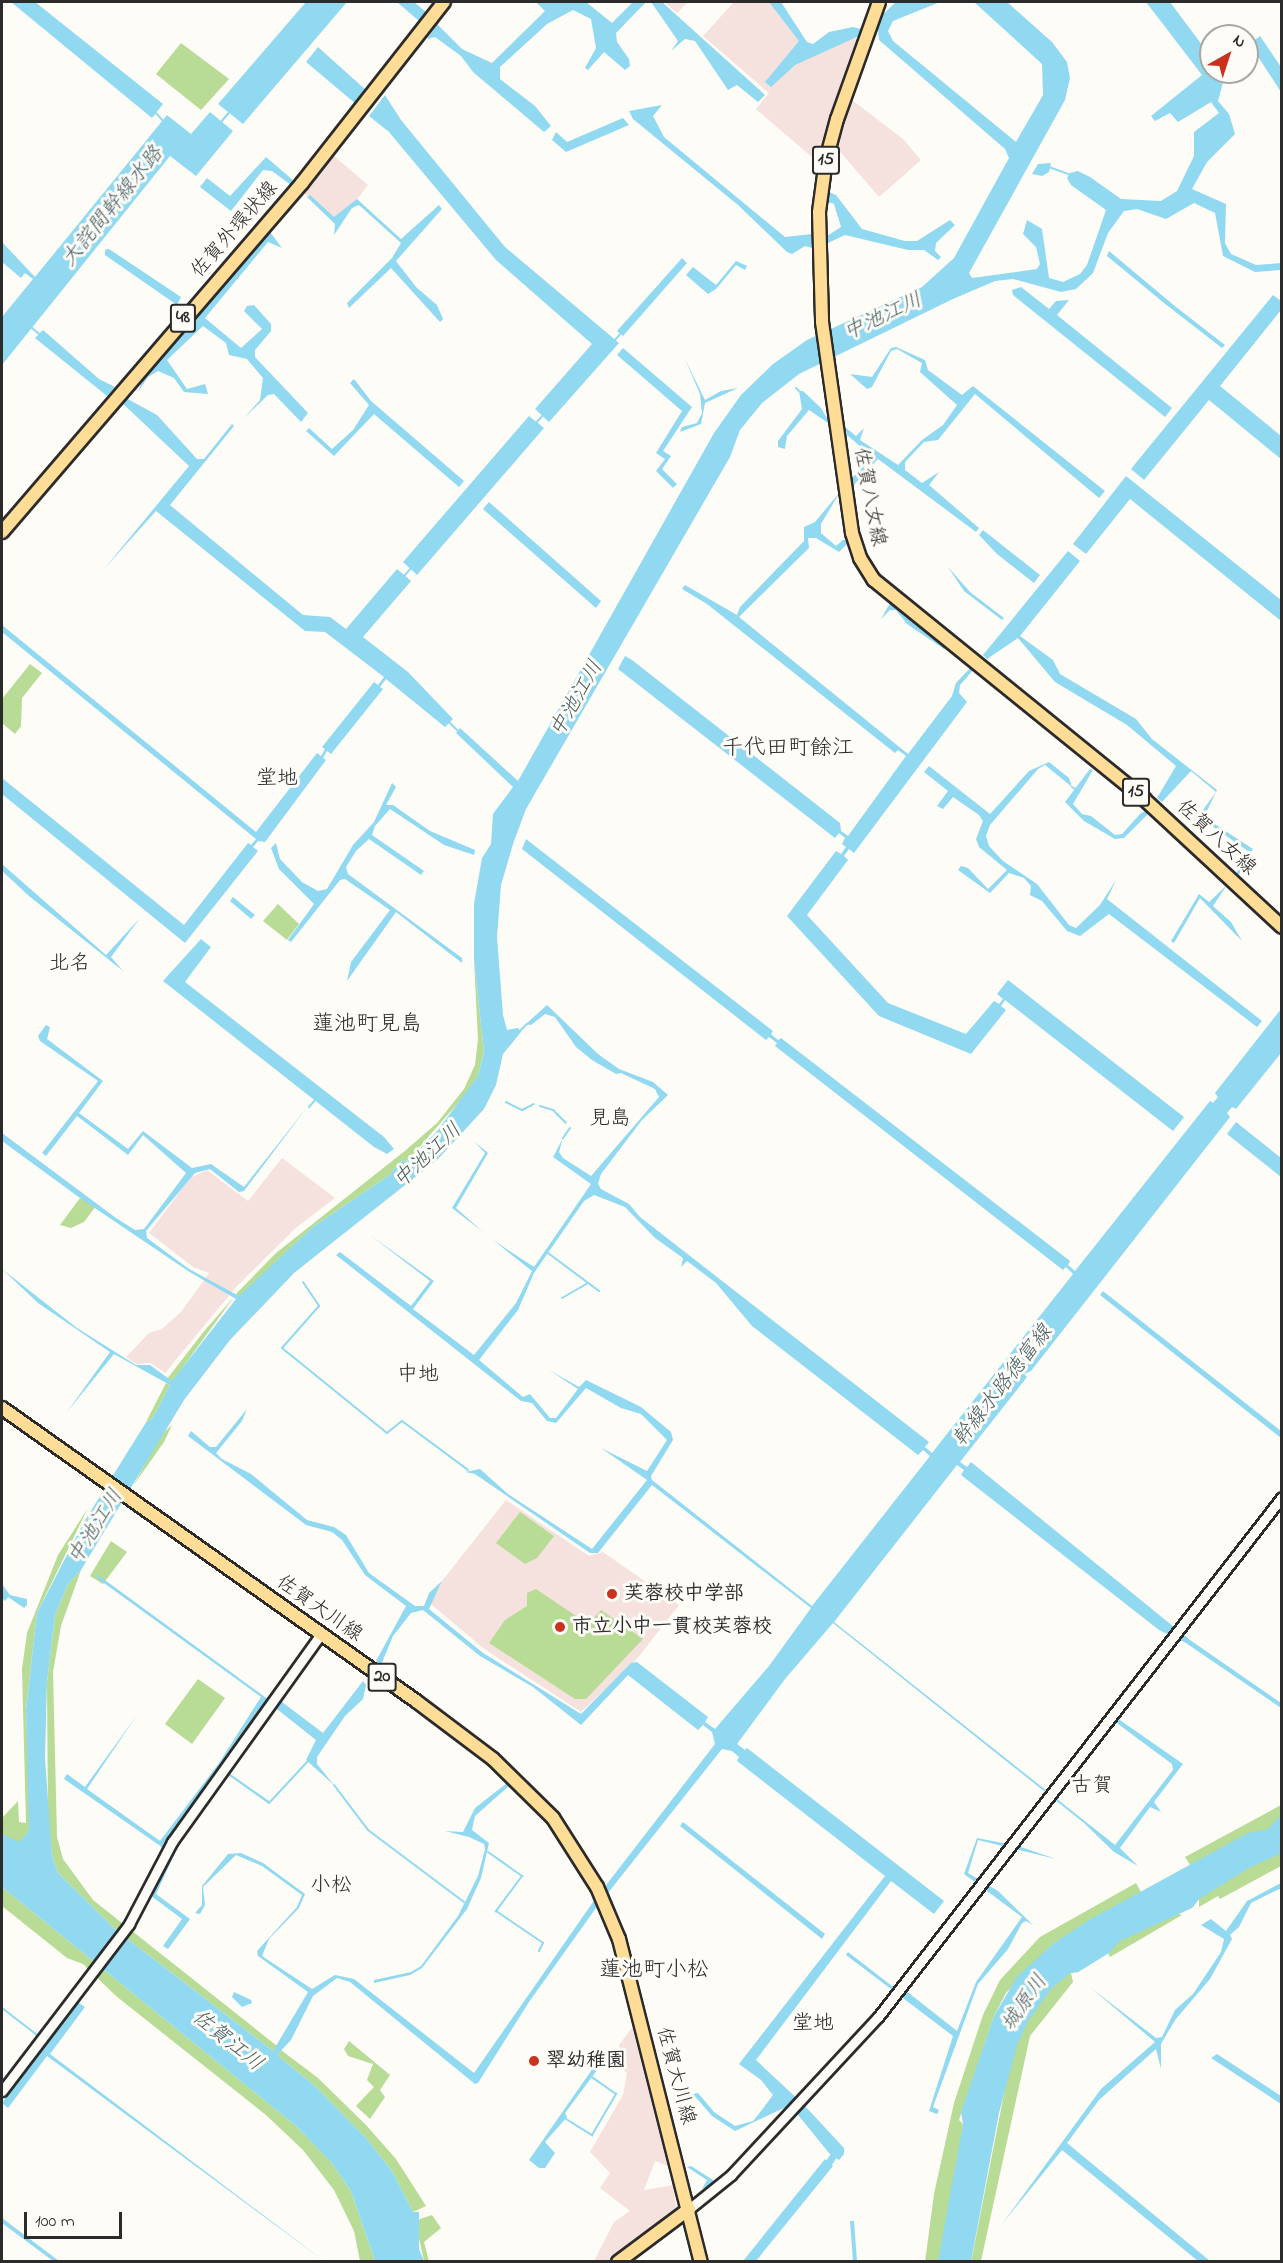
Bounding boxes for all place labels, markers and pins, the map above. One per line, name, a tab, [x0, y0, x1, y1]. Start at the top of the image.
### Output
place label: 芙蓉校中学部	[624, 1582, 744, 1606]
marker: 芙蓉校中学部	[605, 1587, 619, 1601]
place label: 市立小中一貫校芙蓉校	[572, 1615, 772, 1639]
marker: 市立小中一貫校芙蓉校	[553, 1620, 567, 1634]
place label: 翠幼稚園	[546, 2049, 626, 2073]
marker: 翠幼稚園	[527, 2054, 541, 2068]

